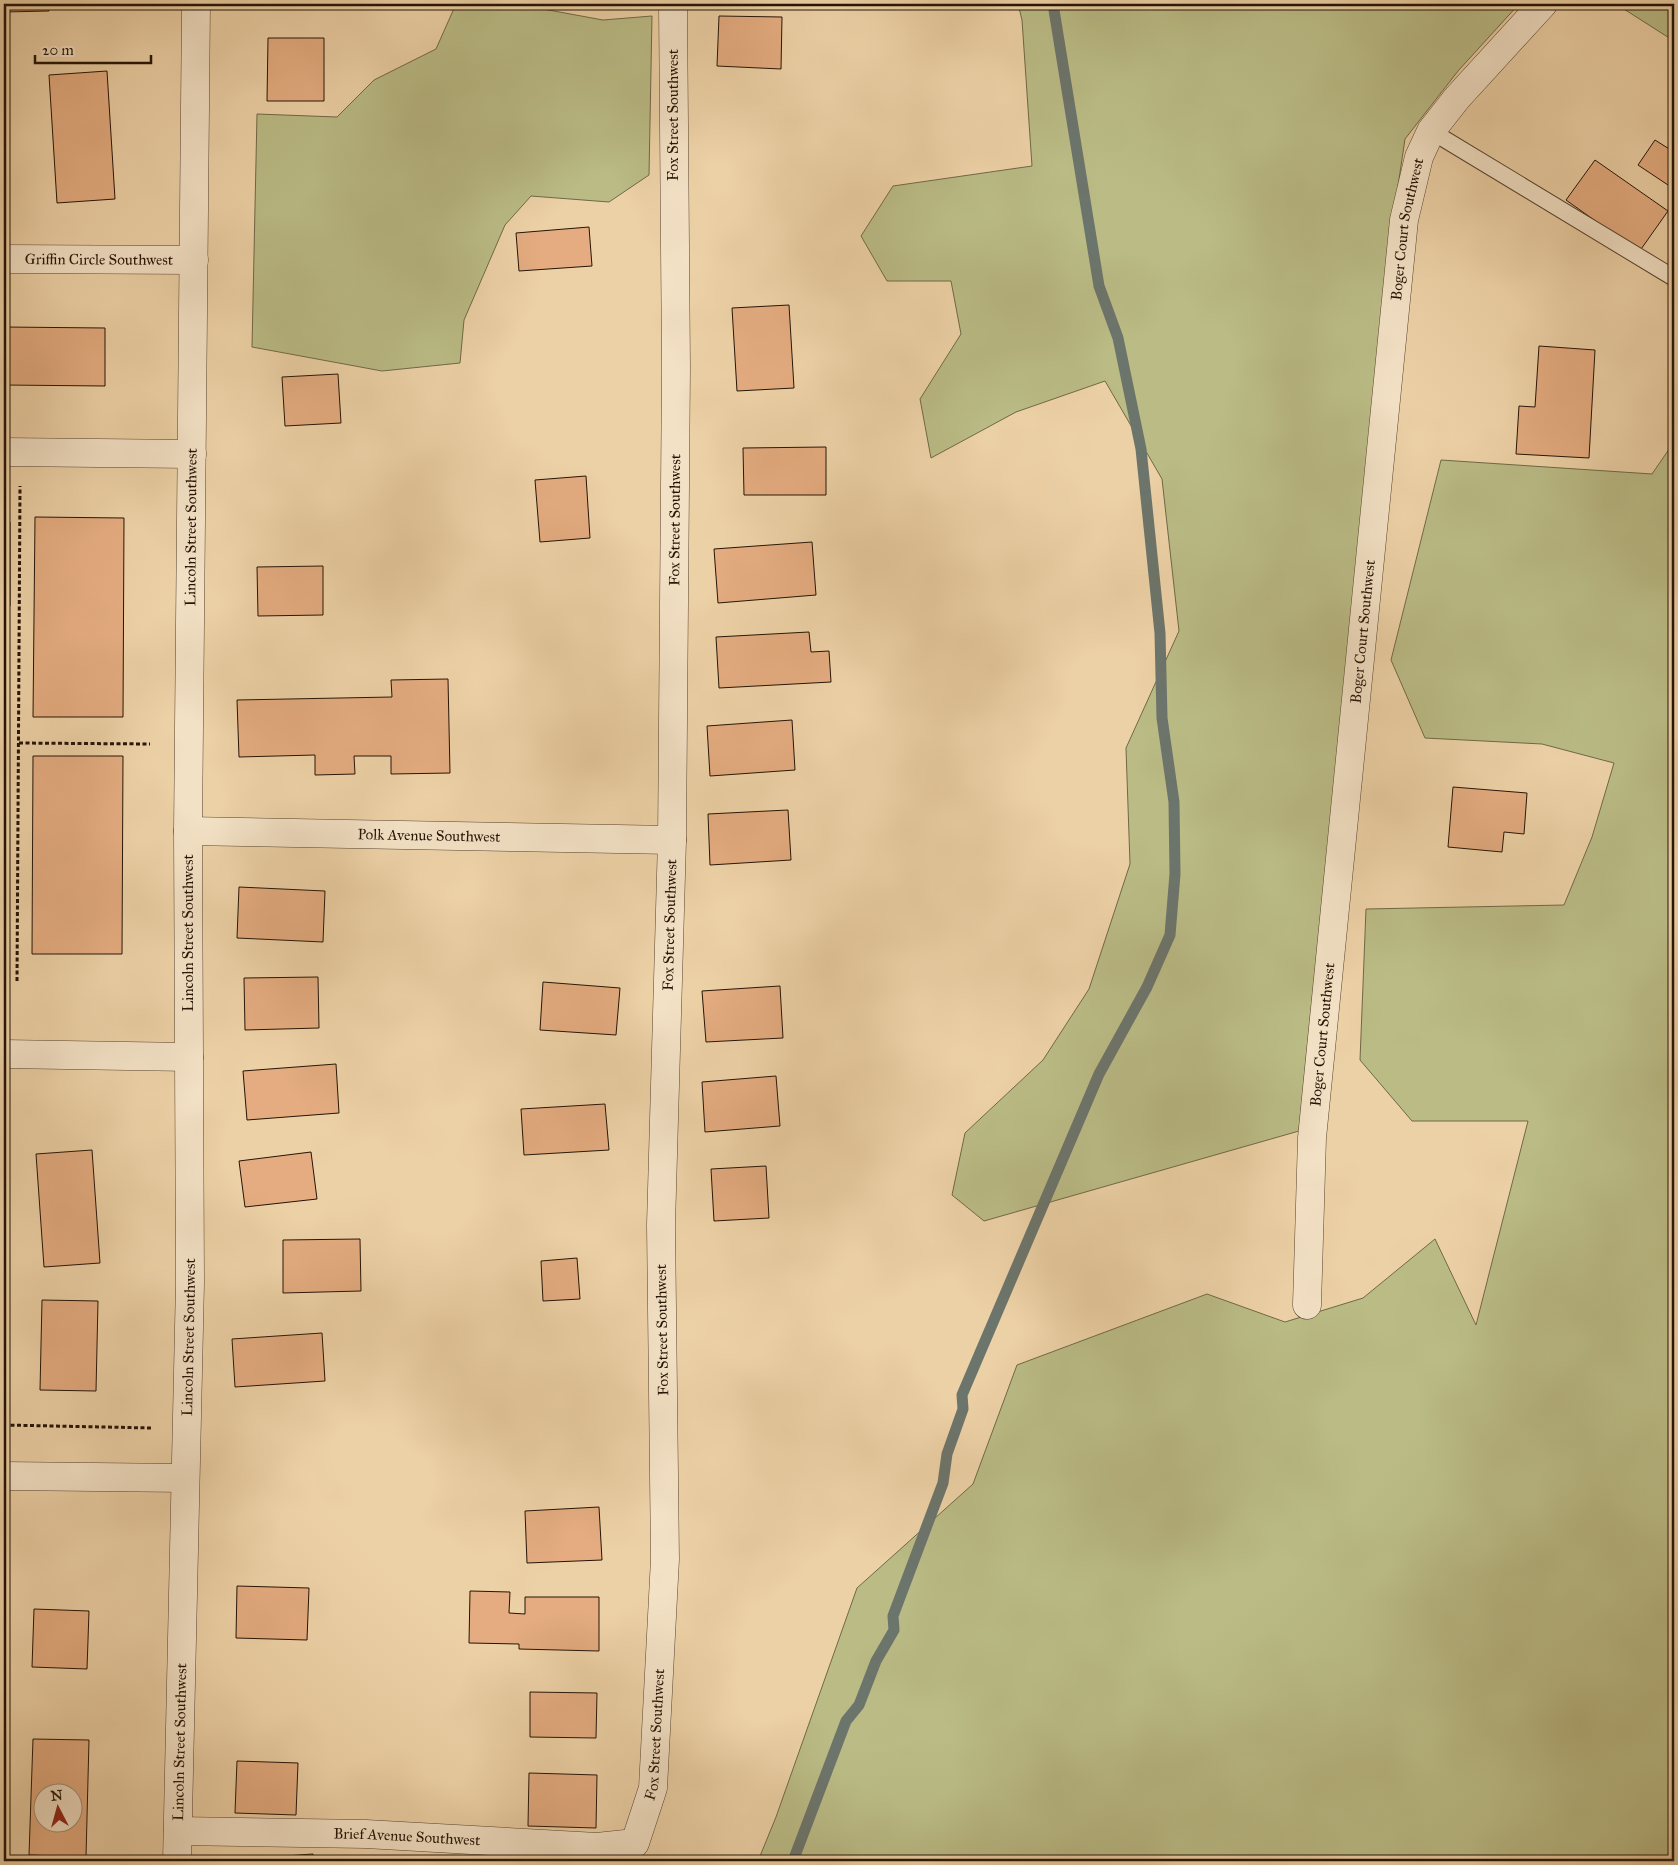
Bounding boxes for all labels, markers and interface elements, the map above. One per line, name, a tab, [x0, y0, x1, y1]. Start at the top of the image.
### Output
scale bar	[35, 32, 151, 64]
text: 20 m	[42, 41, 74, 59]
street label: Fox Street Southwest	[664, 48, 682, 181]
street label: Boger Court Southwest	[1387, 155, 1428, 301]
street label: Griffin Circle Southwest	[25, 250, 174, 269]
street label: Lincoln Street Southwest	[181, 447, 201, 606]
street label: Fox Street Southwest	[665, 453, 684, 586]
street label: Boger Court Southwest	[1347, 558, 1379, 704]
street label: Polk Avenue Southwest	[357, 825, 501, 846]
street label: Lincoln Street Southwest	[179, 853, 197, 1012]
street label: Fox Street Southwest	[659, 858, 680, 991]
street label: Boger Court Southwest	[1306, 961, 1339, 1107]
street label: Lincoln Street Southwest	[178, 1258, 199, 1416]
street label: Fox Street Southwest	[652, 1263, 672, 1396]
street label: Lincoln Street Southwest	[169, 1662, 190, 1821]
street label: Fox Street Southwest	[641, 1667, 668, 1803]
north arrow	[32, 1782, 82, 1832]
text: N	[50, 1786, 64, 1805]
street label: Brief Avenue Southwest	[333, 1824, 481, 1849]

